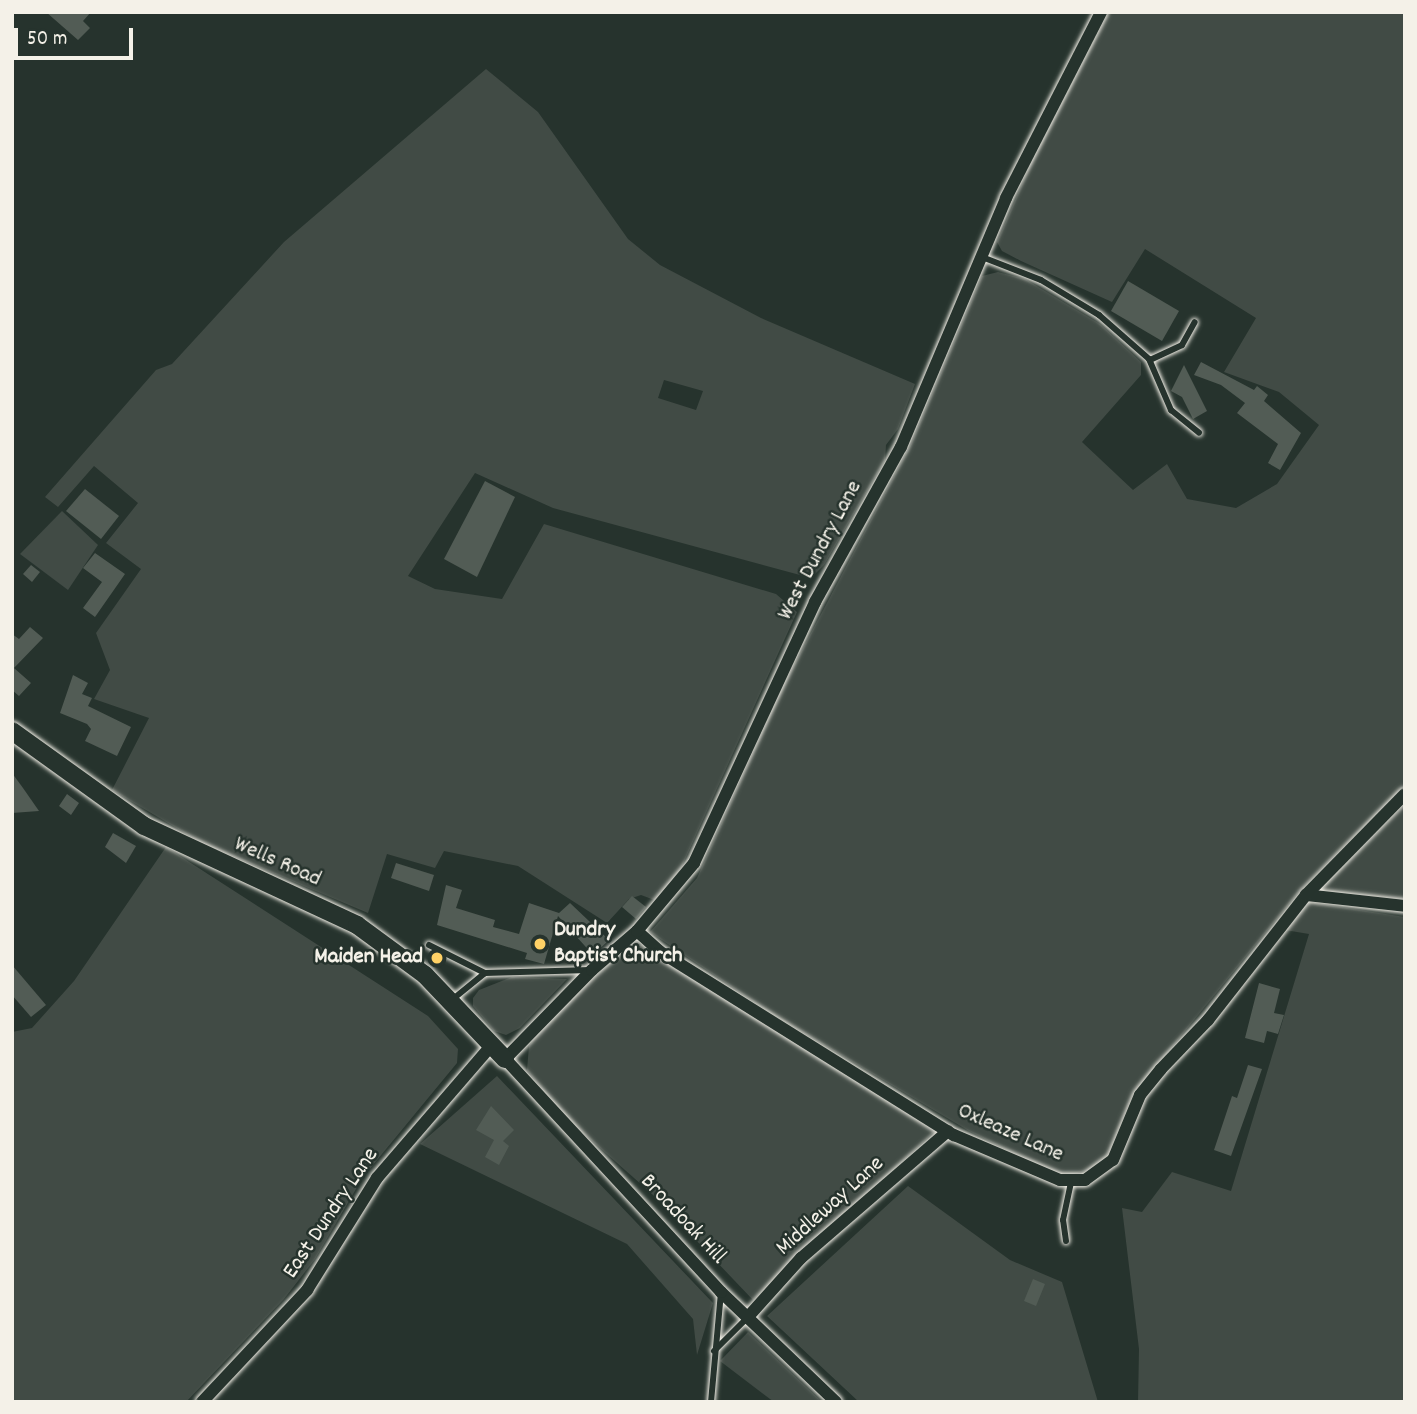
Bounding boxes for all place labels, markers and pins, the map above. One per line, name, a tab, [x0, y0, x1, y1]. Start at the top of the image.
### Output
place label: Dundry Baptist Church	[554, 917, 683, 971]
marker: Dundry Baptist Church	[532, 936, 548, 952]
place label: Maiden Head	[314, 944, 423, 972]
marker: Maiden Head	[429, 950, 445, 966]

